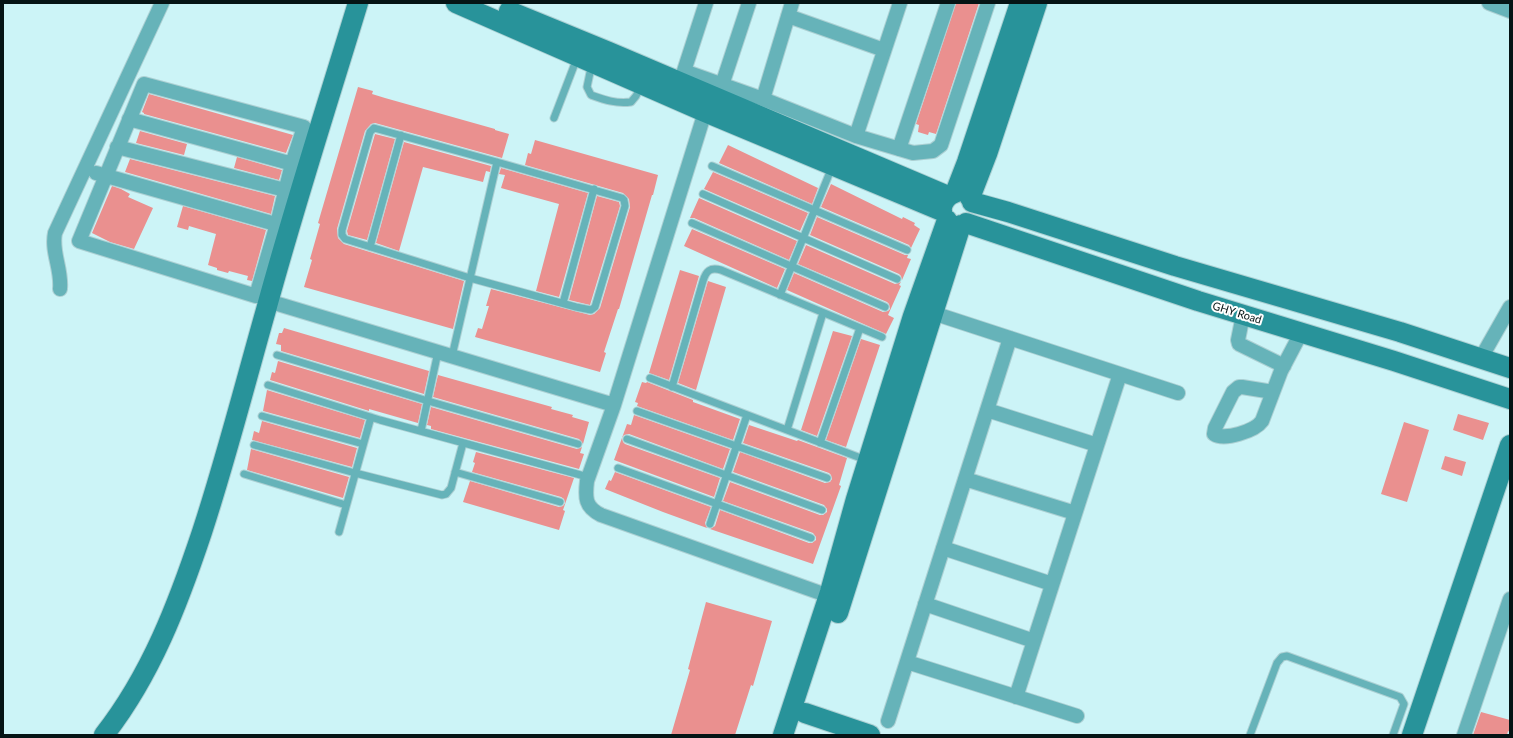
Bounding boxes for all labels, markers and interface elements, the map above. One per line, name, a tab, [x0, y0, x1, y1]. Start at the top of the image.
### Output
street label: GHY Road	[1211, 299, 1263, 327]

